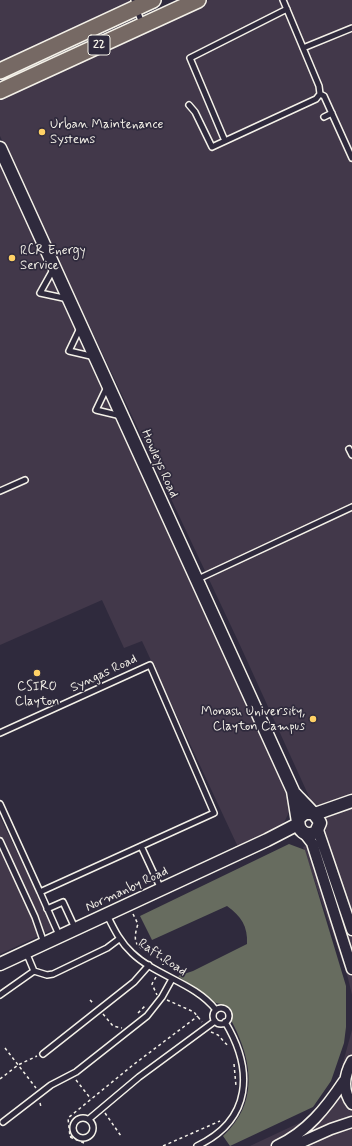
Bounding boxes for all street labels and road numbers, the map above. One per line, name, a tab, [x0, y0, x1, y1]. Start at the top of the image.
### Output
road number: 22	[88, 35, 110, 55]
street label: Howleys Road	[137, 428, 181, 500]
street label: Syngas Road	[68, 652, 140, 696]
street label: Normanby Road	[83, 864, 171, 916]
street label: Raft Road	[135, 936, 189, 980]

